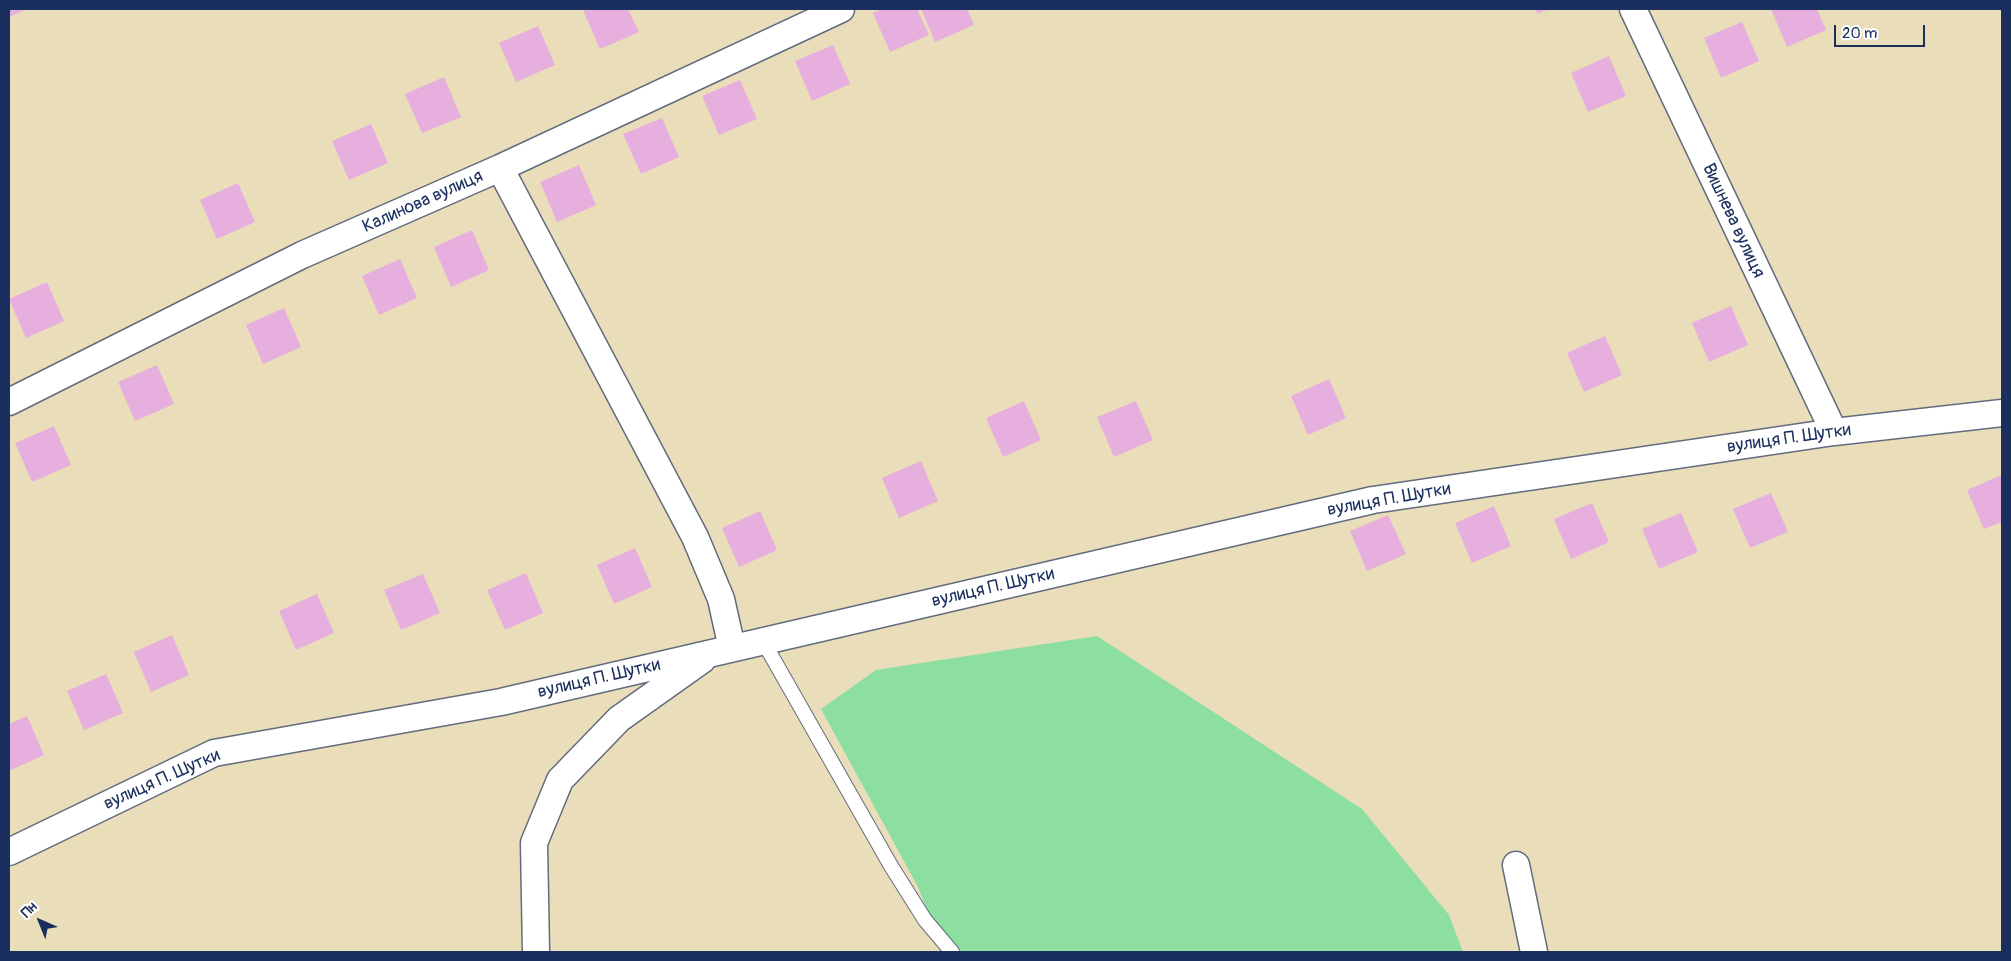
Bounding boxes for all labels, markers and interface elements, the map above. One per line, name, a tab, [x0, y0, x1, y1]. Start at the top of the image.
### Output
scale bar	[1836, 15, 1927, 47]
text: 20 m	[1842, 24, 1877, 43]
street label: Вишнева вулиця	[1697, 160, 1769, 282]
street label: Калинова вулиця	[359, 166, 487, 238]
street label: вулиця П. Шутки	[1726, 420, 1852, 458]
street label: вулиця П. Шутки	[1326, 479, 1452, 521]
street label: вулиця П. Шутки	[930, 563, 1056, 613]
street label: вулиця П. Шутки	[536, 654, 662, 704]
street label: вулиця П. Шутки	[100, 745, 224, 815]
north arrow	[15, 896, 65, 946]
text: Пн	[18, 898, 41, 921]

